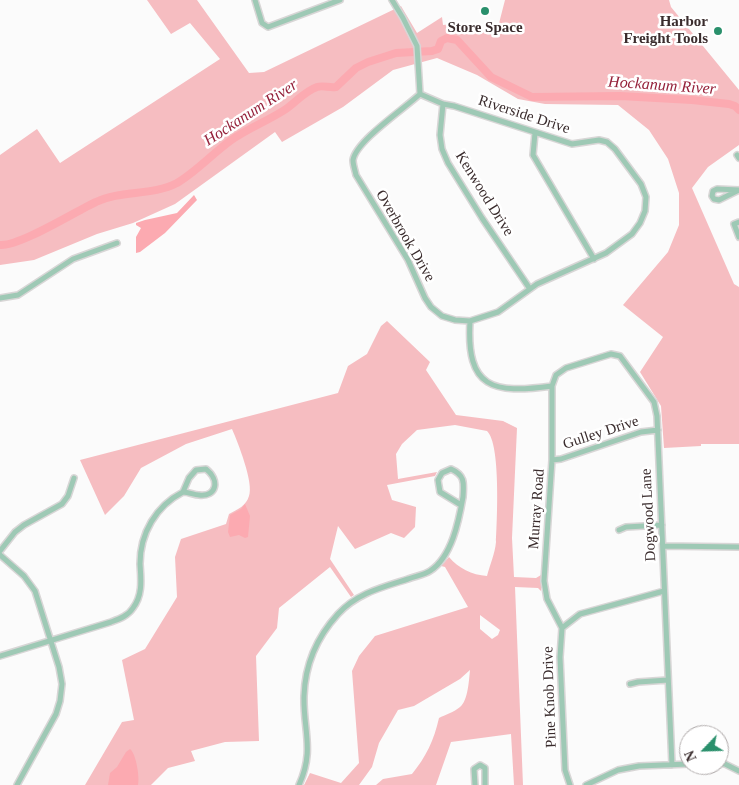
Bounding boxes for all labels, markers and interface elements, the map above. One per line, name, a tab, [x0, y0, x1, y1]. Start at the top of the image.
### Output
marker: Store Space	[479, 5, 491, 17]
place label: Harbor Freight Tools	[623, 13, 708, 48]
place label: Store Space	[447, 19, 523, 37]
marker: Harbor Freight Tools	[712, 25, 724, 37]
water label: Hockanum River	[607, 73, 717, 99]
water label: Hockanum River	[200, 76, 302, 150]
street label: Riverside Drive	[476, 92, 572, 138]
street label: Kenwood Drive	[451, 148, 517, 240]
street label: Overbrook Drive	[371, 187, 439, 285]
street label: Gulley Drive	[561, 412, 641, 454]
street label: Murray Road	[525, 468, 549, 550]
street label: Dogwood Lane	[638, 468, 660, 562]
street label: Pine Knob Drive	[539, 646, 561, 748]
north arrow	[679, 725, 729, 775]
text: N	[682, 748, 700, 764]

